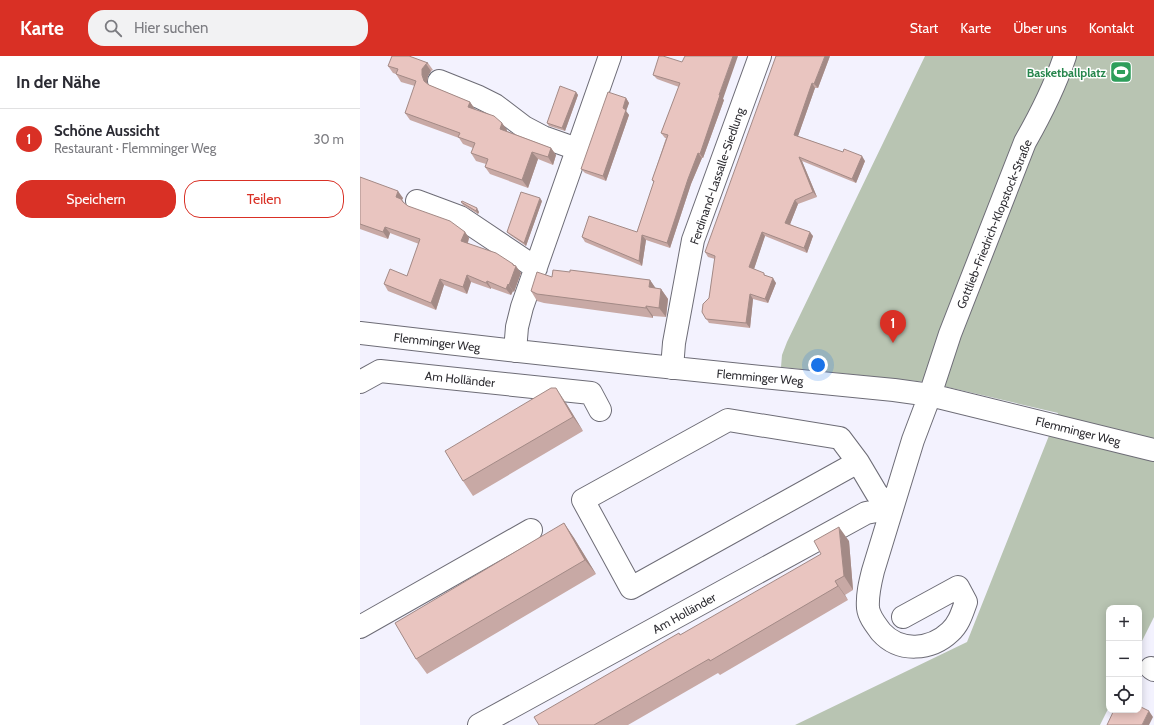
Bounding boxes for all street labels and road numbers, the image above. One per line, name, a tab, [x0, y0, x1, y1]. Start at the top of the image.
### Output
street label: Ferdinand-Lassalle-Siedlung	[686, 105, 748, 246]
street label: Gottlieb-Friedrich-Klopstock-Straße	[953, 137, 1035, 311]
street label: Flemminger Weg	[393, 329, 482, 355]
street label: Flemminger Weg	[716, 366, 805, 388]
street label: Am Holländer	[424, 368, 496, 390]
street label: Flemminger Weg	[1034, 413, 1123, 449]
street label: Am Holländer	[650, 589, 719, 637]

